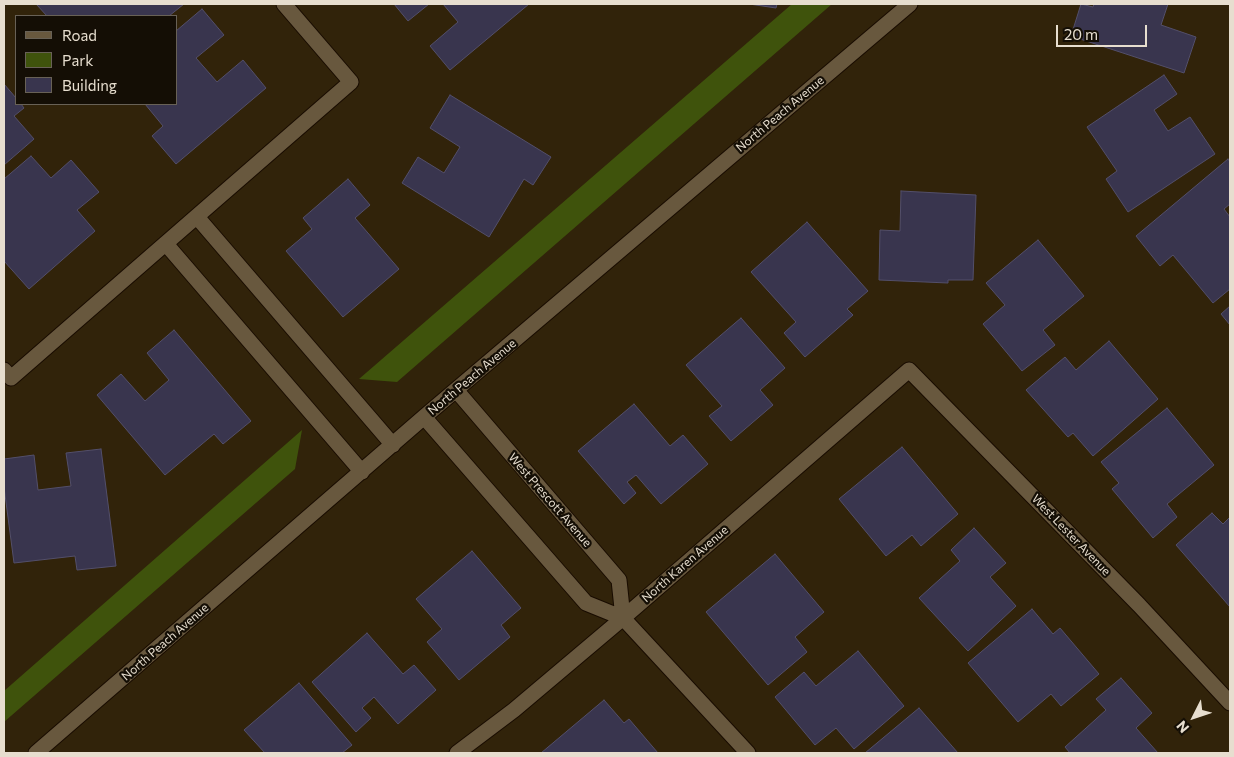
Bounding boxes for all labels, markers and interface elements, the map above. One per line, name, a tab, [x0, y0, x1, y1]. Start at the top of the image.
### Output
legend	[15, 15, 178, 105]
scale bar	[1059, 15, 1150, 47]
text: 20 m	[1064, 25, 1098, 43]
text: Road	[62, 26, 97, 44]
text: Park	[62, 51, 93, 69]
street label: North Peach Avenue	[733, 73, 827, 155]
text: Building	[62, 76, 117, 94]
street label: North Peach Avenue	[425, 336, 519, 418]
street label: West Prescott Avenue	[505, 450, 595, 550]
street label: West Lester Avenue	[1029, 491, 1113, 579]
street label: North Karen Avenue	[639, 523, 731, 605]
street label: North Peach Avenue	[119, 600, 211, 684]
north arrow	[1169, 692, 1219, 742]
text: N	[1172, 718, 1192, 737]

